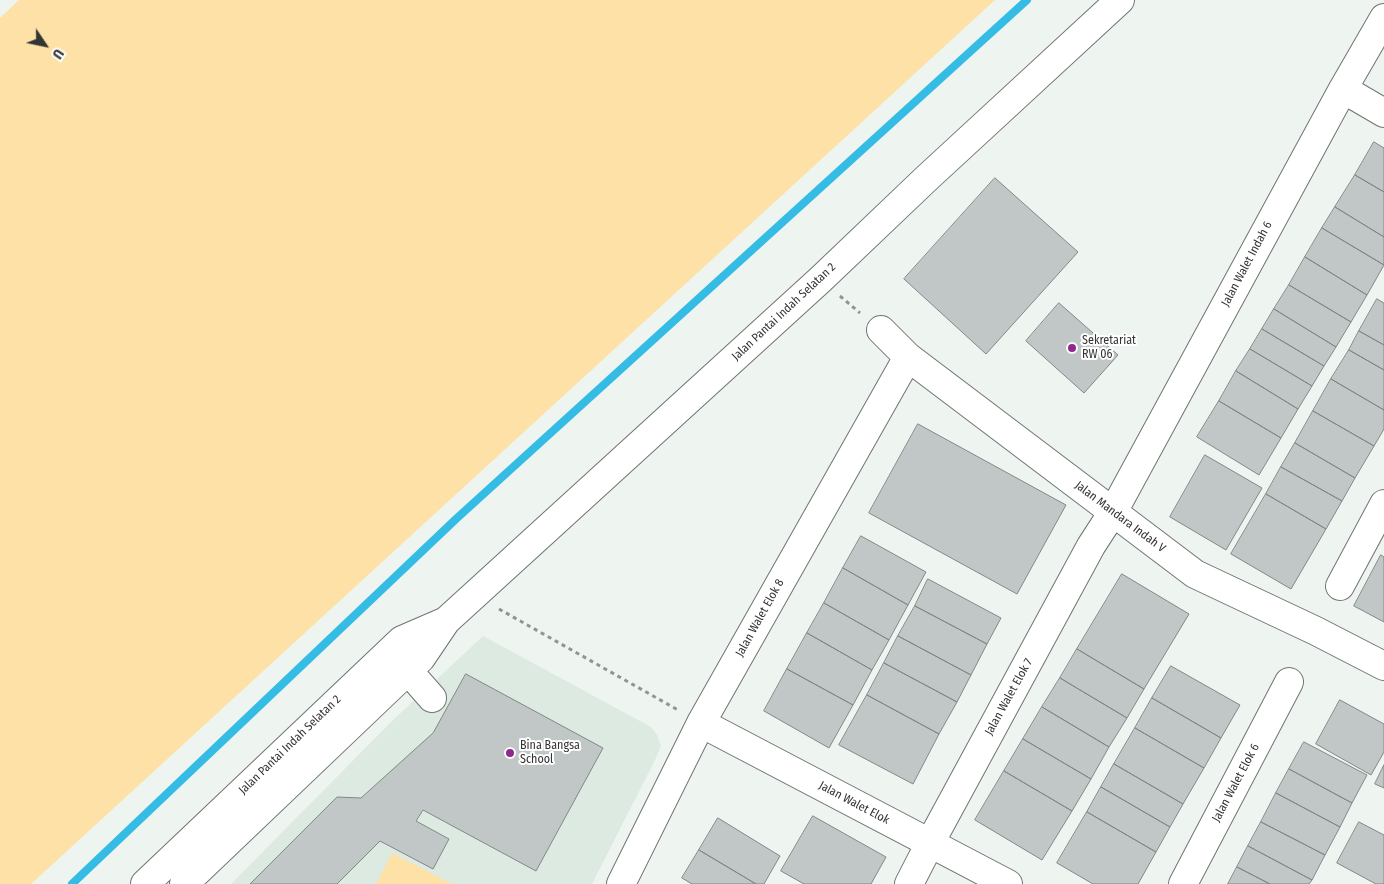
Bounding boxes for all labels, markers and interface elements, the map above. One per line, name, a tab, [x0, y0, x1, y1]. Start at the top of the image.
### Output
north arrow	[20, 20, 70, 70]
text: U	[49, 46, 67, 62]
street label: Jalan Walet Indah 6	[1219, 219, 1275, 309]
street label: Jalan Pantai Indah Selatan 2	[729, 260, 839, 364]
place label: Sekretariat RW 06	[1082, 334, 1136, 362]
marker: Sekretariat RW 06	[1066, 342, 1078, 354]
street label: Jalan Mandara Indah V	[1072, 478, 1168, 556]
street label: Jalan Walet Elok 8	[733, 577, 787, 659]
street label: Jalan Walet Elok 7	[982, 656, 1036, 738]
street label: Jalan Pantai Indah Selatan 2	[236, 692, 344, 798]
place label: Bina Bangsa School	[520, 739, 580, 767]
street label: Jalan Walet Elok 6	[1209, 741, 1263, 825]
marker: Bina Bangsa School	[504, 747, 516, 759]
street label: Jalan Walet Elok	[816, 778, 892, 828]

